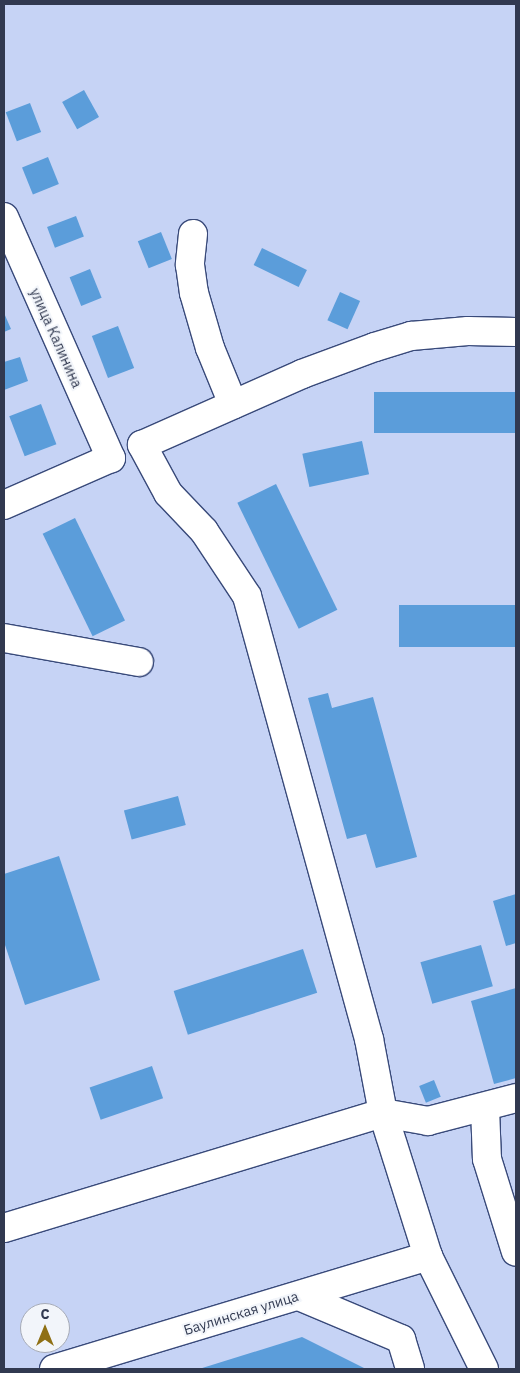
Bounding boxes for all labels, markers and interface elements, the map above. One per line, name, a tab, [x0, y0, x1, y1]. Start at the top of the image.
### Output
street label: улица Калинина	[27, 286, 85, 390]
street label: Баулинская улица	[182, 1288, 300, 1338]
north arrow	[20, 1303, 70, 1353]
text: С	[40, 1305, 50, 1323]

